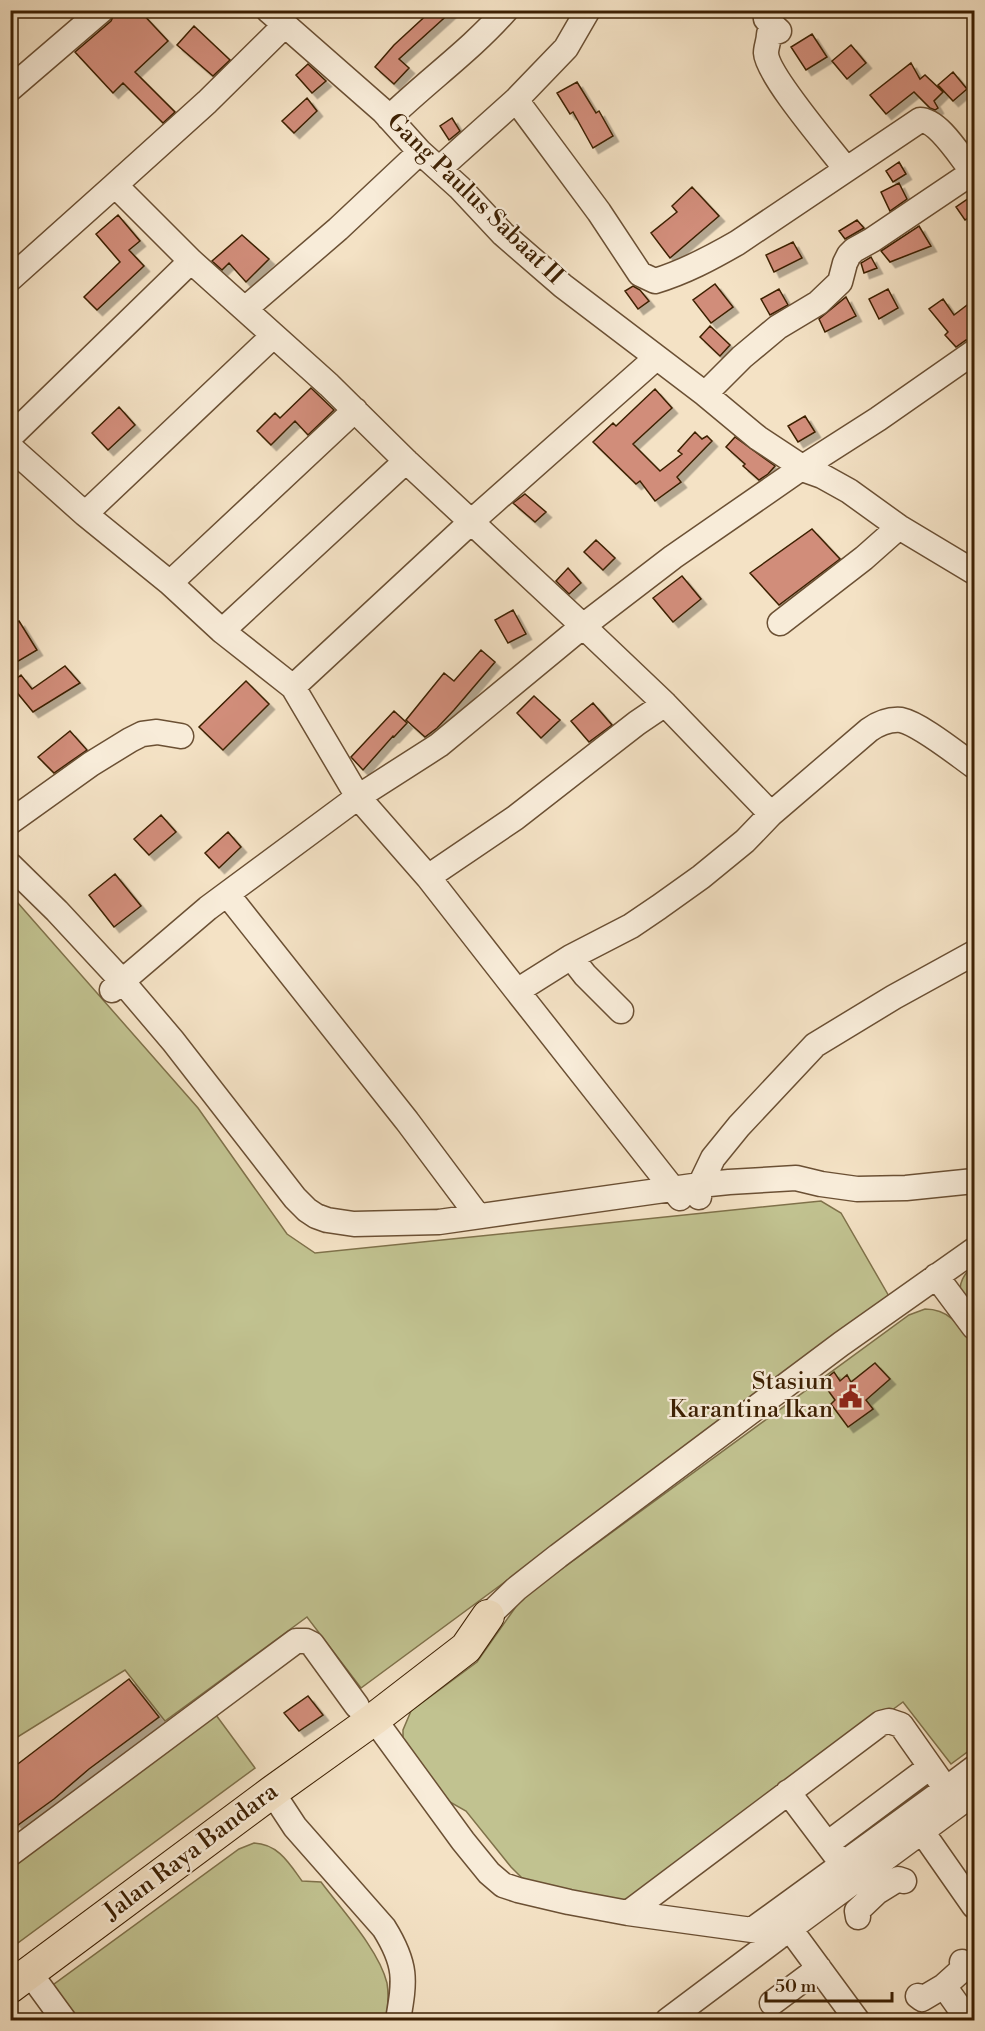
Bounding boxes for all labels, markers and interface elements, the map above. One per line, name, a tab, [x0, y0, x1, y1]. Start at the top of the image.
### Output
street label: Gang Paulus Sabaat II	[380, 107, 570, 291]
place label: Stasiun Karantina Ikan	[669, 1367, 833, 1425]
public building icon: Stasiun Karantina Ikan	[838, 1383, 864, 1409]
street label: Jalan Raya Bandara	[97, 1776, 285, 1928]
scale bar	[766, 1965, 892, 2003]
text: 50 m	[775, 1975, 817, 1998]

